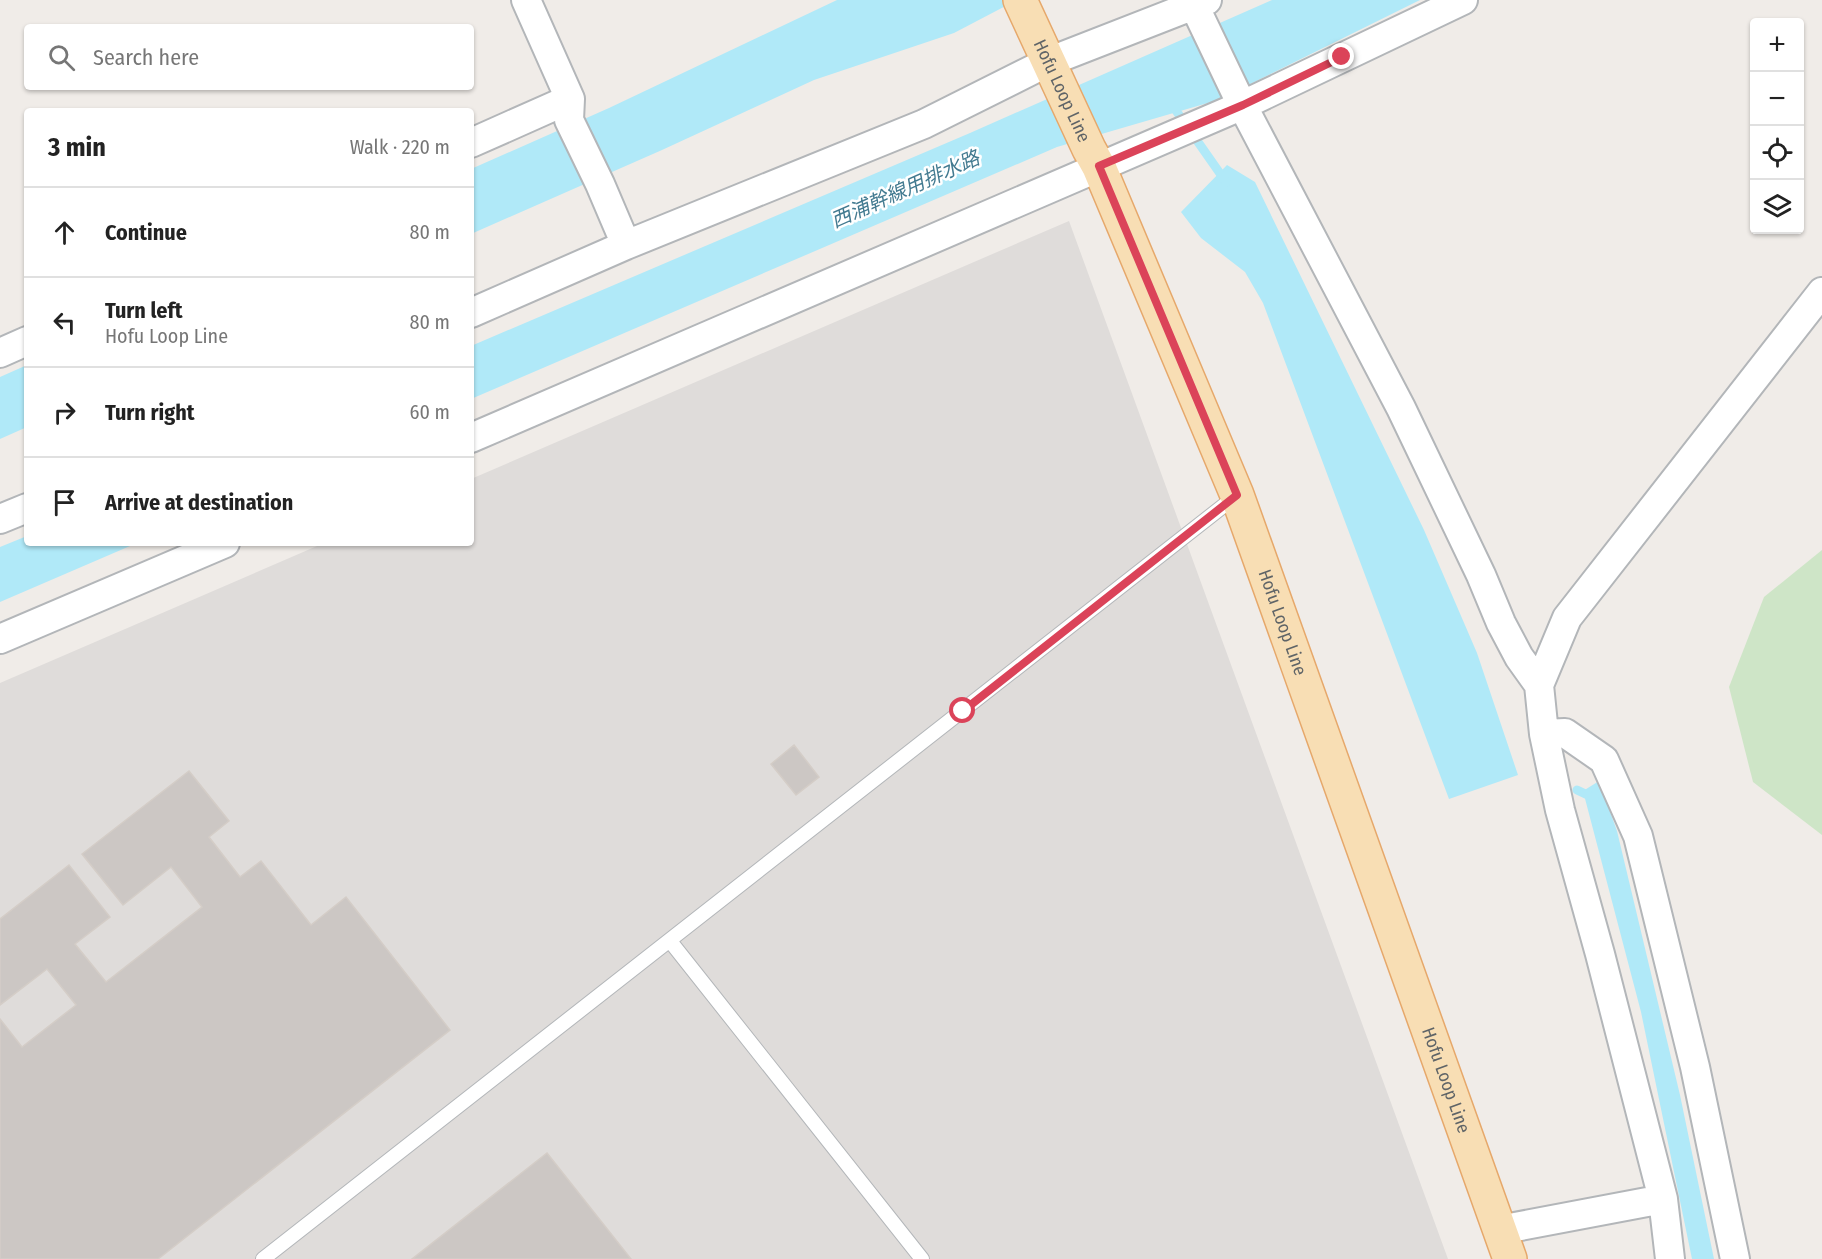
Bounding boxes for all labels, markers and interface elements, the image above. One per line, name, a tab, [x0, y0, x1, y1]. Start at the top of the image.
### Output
map controls	[1750, 18, 1804, 234]
button: +	[1750, 18, 1804, 72]
search box	[24, 24, 474, 90]
street label: Hofu Loop Line	[1029, 36, 1095, 146]
icon: search	[45, 41, 78, 74]
route end	[1328, 43, 1354, 69]
text: Search here	[93, 44, 199, 71]
button: −	[1750, 72, 1804, 126]
button: locate	[1750, 126, 1804, 180]
text: 3 min	[48, 132, 106, 163]
text: Walk · 220 m	[350, 135, 450, 159]
water label: 西浦幹線用排水路	[827, 145, 985, 233]
button: layers	[1750, 180, 1804, 234]
icon: ahead	[48, 216, 81, 249]
text: Continue	[105, 219, 187, 246]
text: 80 m	[410, 220, 450, 244]
text: Turn left	[105, 297, 183, 324]
icon: left	[48, 306, 81, 339]
text: 80 m	[410, 310, 450, 334]
text: Hofu Loop Line	[105, 324, 228, 348]
icon: right	[48, 396, 81, 429]
text: Turn right	[105, 399, 194, 426]
text: 60 m	[410, 400, 450, 424]
icon: arrive	[48, 486, 81, 519]
text: Arrive at destination	[105, 489, 293, 516]
street label: Hofu Loop Line	[1254, 567, 1312, 678]
route start	[949, 697, 975, 723]
street label: Hofu Loop Line	[1417, 1024, 1475, 1136]

